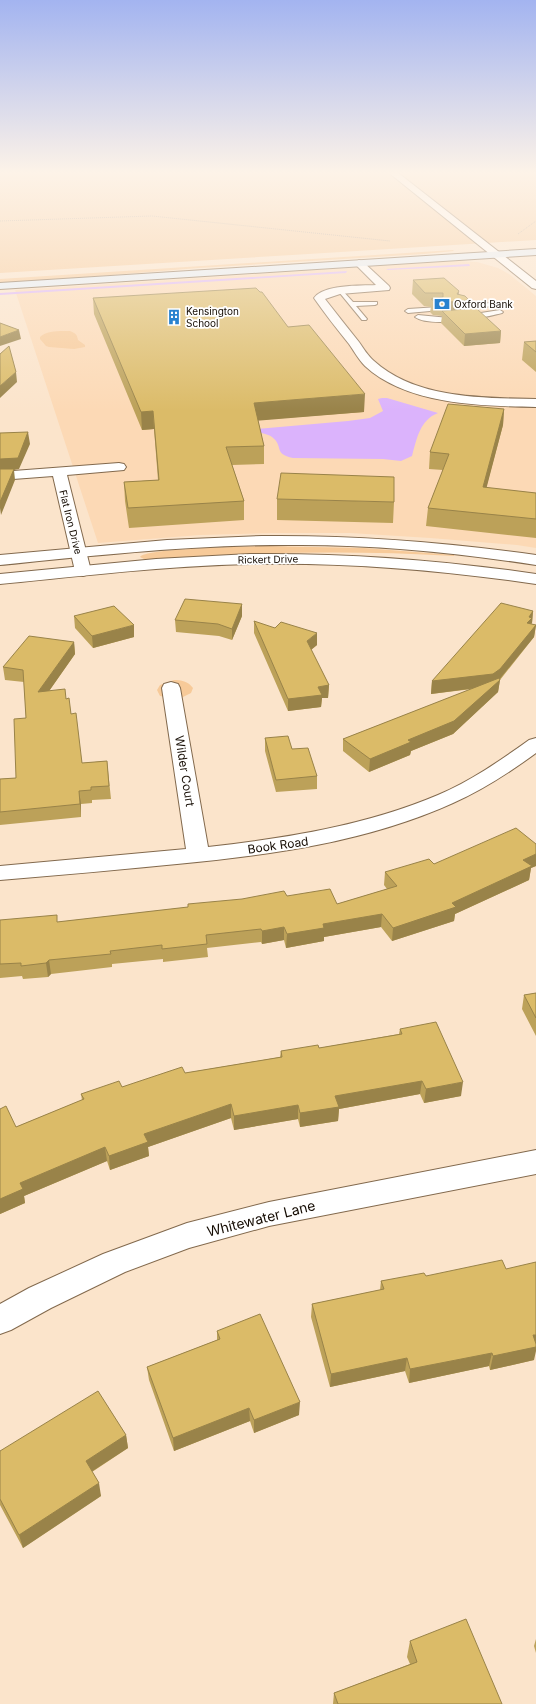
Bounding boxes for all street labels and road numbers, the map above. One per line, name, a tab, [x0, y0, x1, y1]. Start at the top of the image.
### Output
street label: Flat Iron Drive	[57, 489, 85, 556]
street label: Rickert Drive	[238, 552, 299, 566]
street label: Wilder Court	[172, 734, 198, 808]
street label: Book Road	[247, 833, 309, 857]
street label: Whitewater Lane	[205, 1196, 317, 1240]

